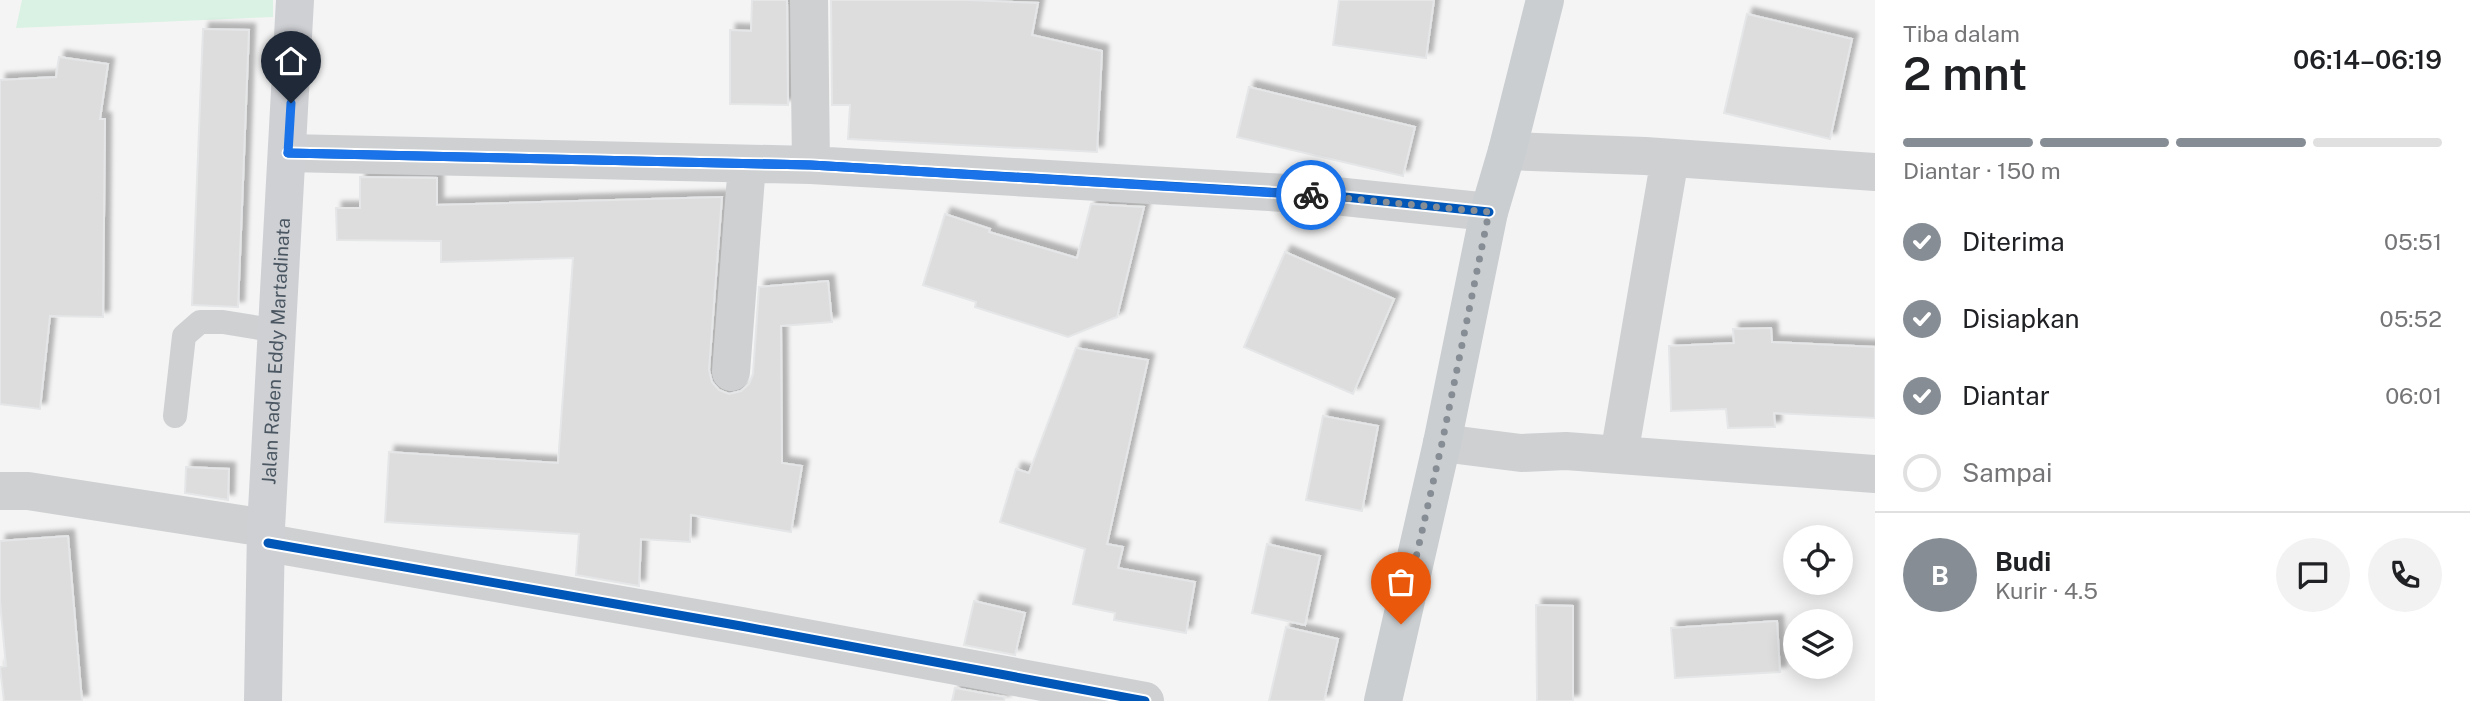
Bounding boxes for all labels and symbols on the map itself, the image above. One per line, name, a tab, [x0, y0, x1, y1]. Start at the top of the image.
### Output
pin	[261, 31, 321, 103]
courier	[1276, 160, 1346, 230]
street label: Jalan Raden Eddy Martadinata	[257, 217, 294, 485]
pin	[1371, 552, 1431, 624]

